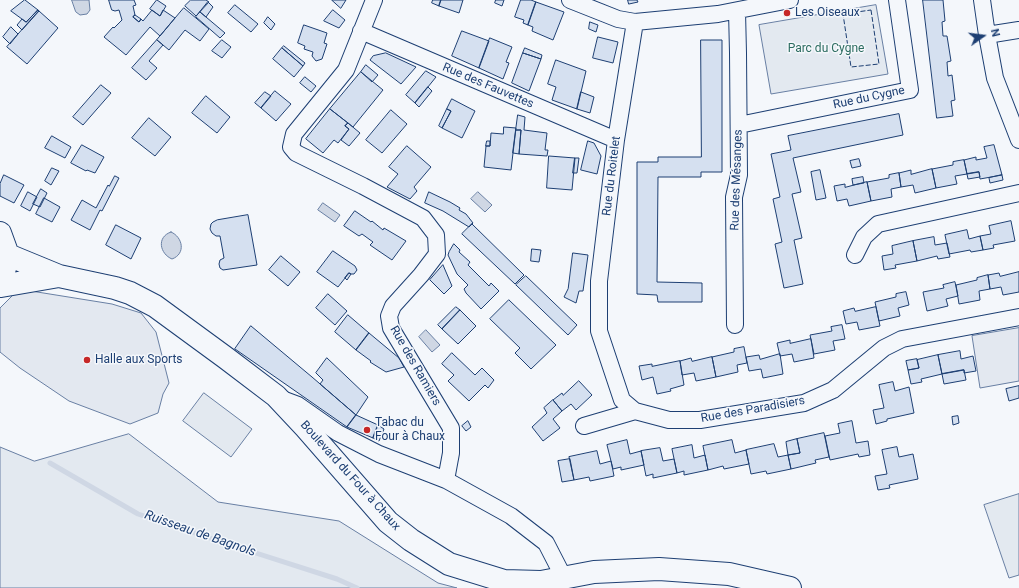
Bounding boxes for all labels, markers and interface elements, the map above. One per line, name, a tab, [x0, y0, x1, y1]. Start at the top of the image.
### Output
place label: Les Oiseaux	[795, 6, 860, 20]
marker: Les Oiseaux	[782, 8, 792, 18]
north arrow	[963, 16, 1003, 56]
text: N	[988, 28, 1002, 38]
park label: Parc du Cygne	[788, 42, 864, 56]
street label: Rue des Fauvettes	[440, 60, 536, 112]
street label: Rue du Cygne	[832, 83, 906, 113]
street label: Rue des Mésanges	[728, 129, 746, 231]
street label: Rue du Roitelet	[600, 135, 624, 217]
street label: Rue des Ramiers	[386, 324, 444, 408]
place label: Halle aux Sports	[95, 353, 183, 367]
marker: Halle aux Sports	[82, 355, 92, 365]
street label: Rue des Paradisiers	[700, 394, 806, 426]
place label: Tabac du Four à Chaux	[375, 416, 445, 444]
street label: Boulevard du Four à Chaux	[297, 418, 403, 534]
marker: Tabac du Four à Chaux	[362, 425, 372, 435]
water label: Ruisseau de Bagnols	[142, 508, 258, 560]

